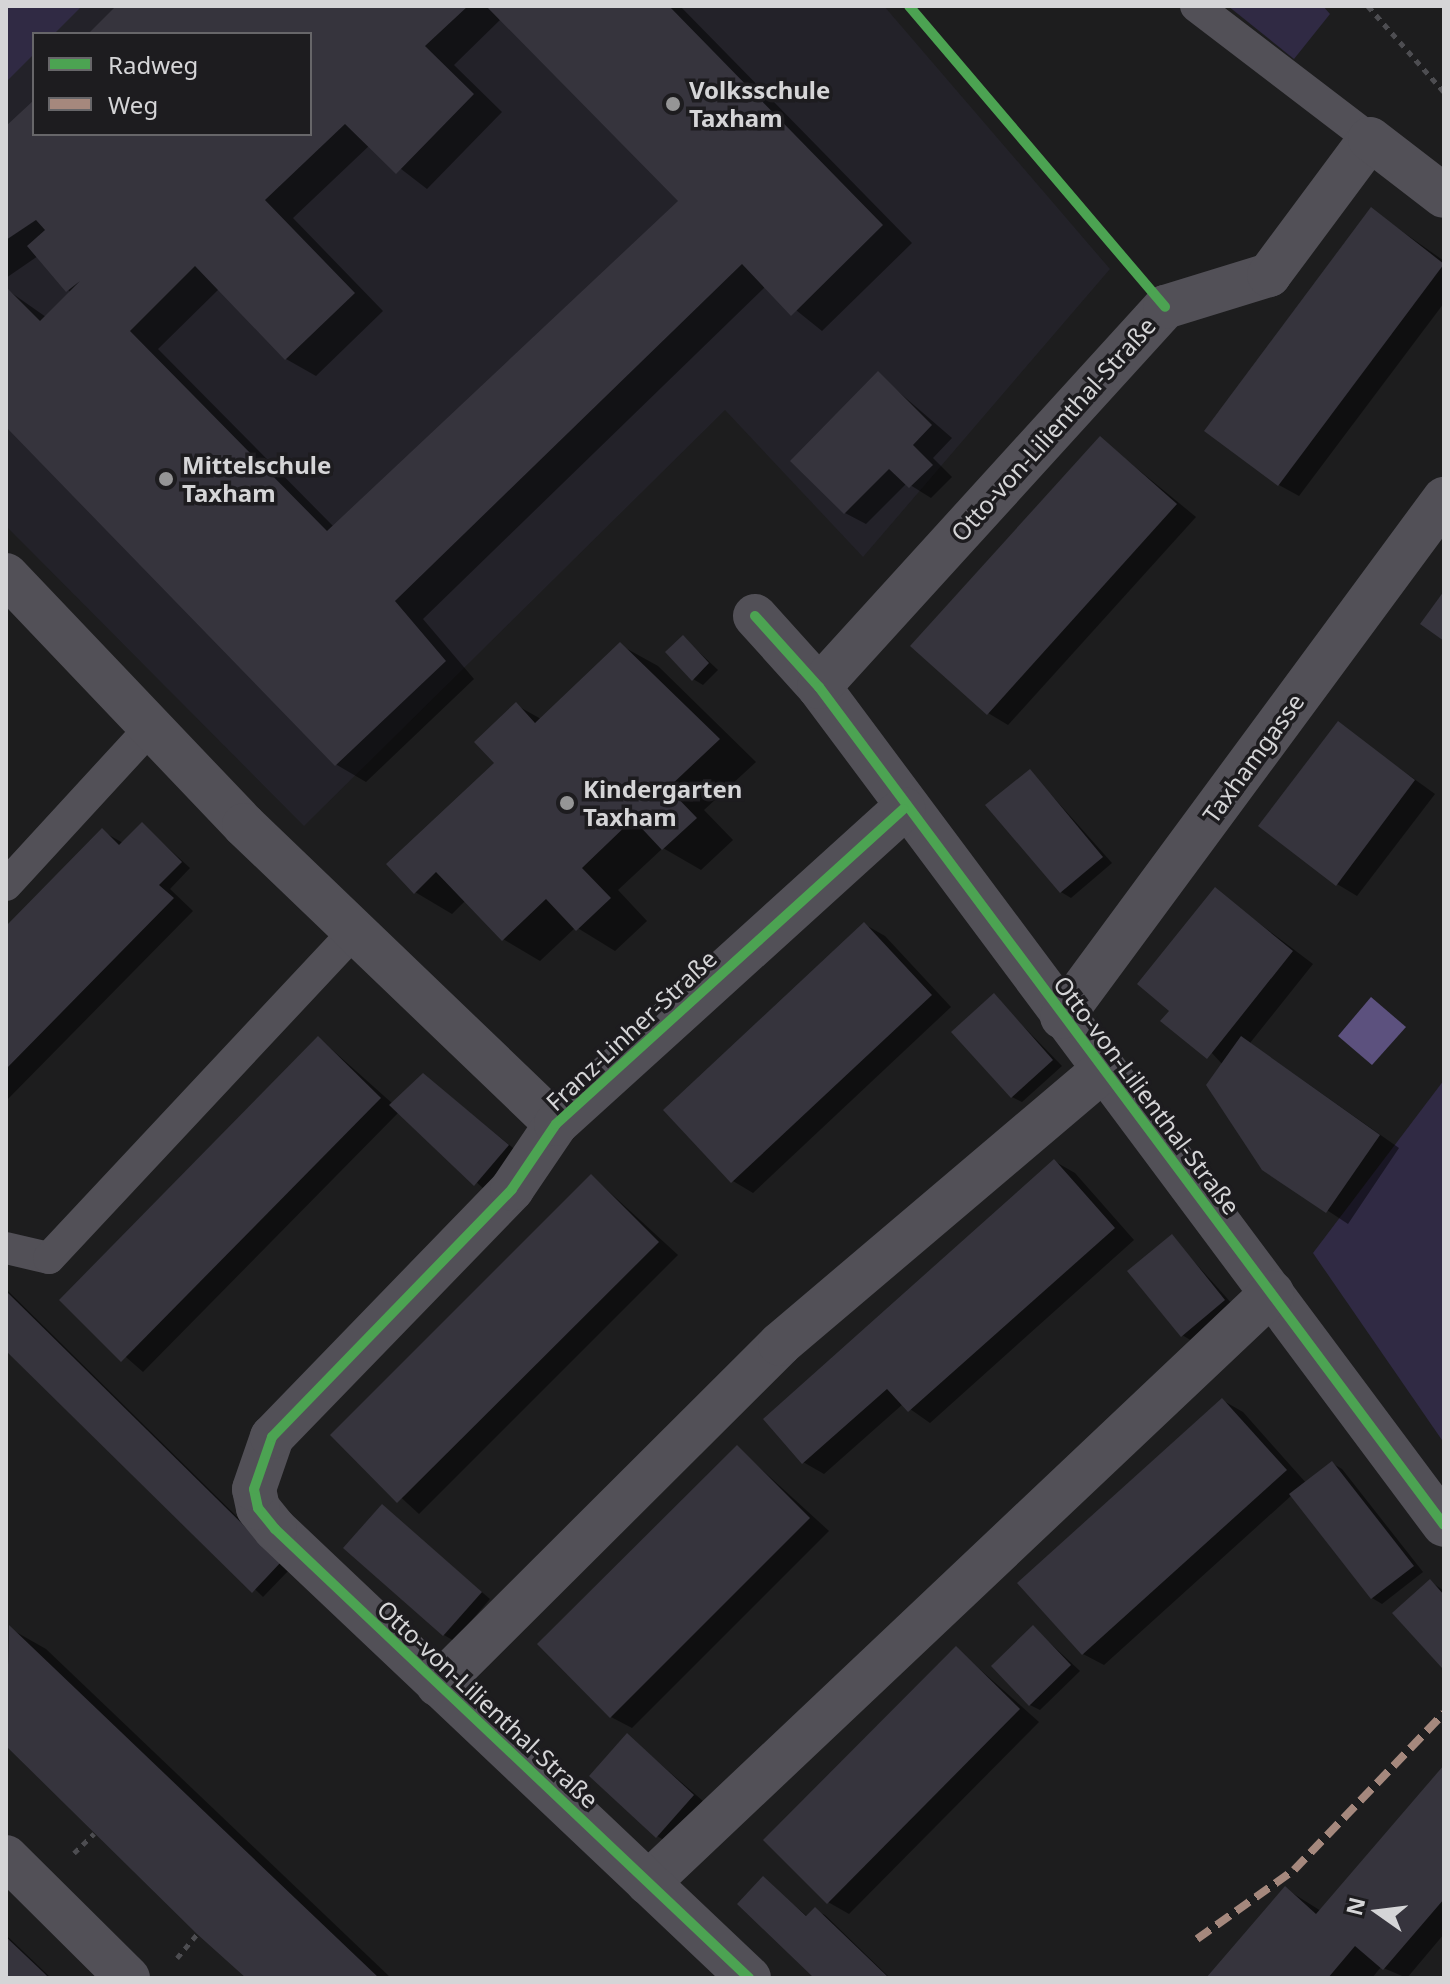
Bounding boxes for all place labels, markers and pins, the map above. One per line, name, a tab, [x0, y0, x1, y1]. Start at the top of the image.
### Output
place label: Volksschule Taxham	[689, 76, 830, 132]
marker: Volksschule Taxham	[664, 95, 682, 113]
place label: Mittelschule Taxham	[182, 451, 331, 507]
marker: Mittelschule Taxham	[157, 470, 175, 488]
place label: Kindergarten Taxham	[583, 775, 742, 831]
marker: Kindergarten Taxham	[558, 794, 576, 812]

